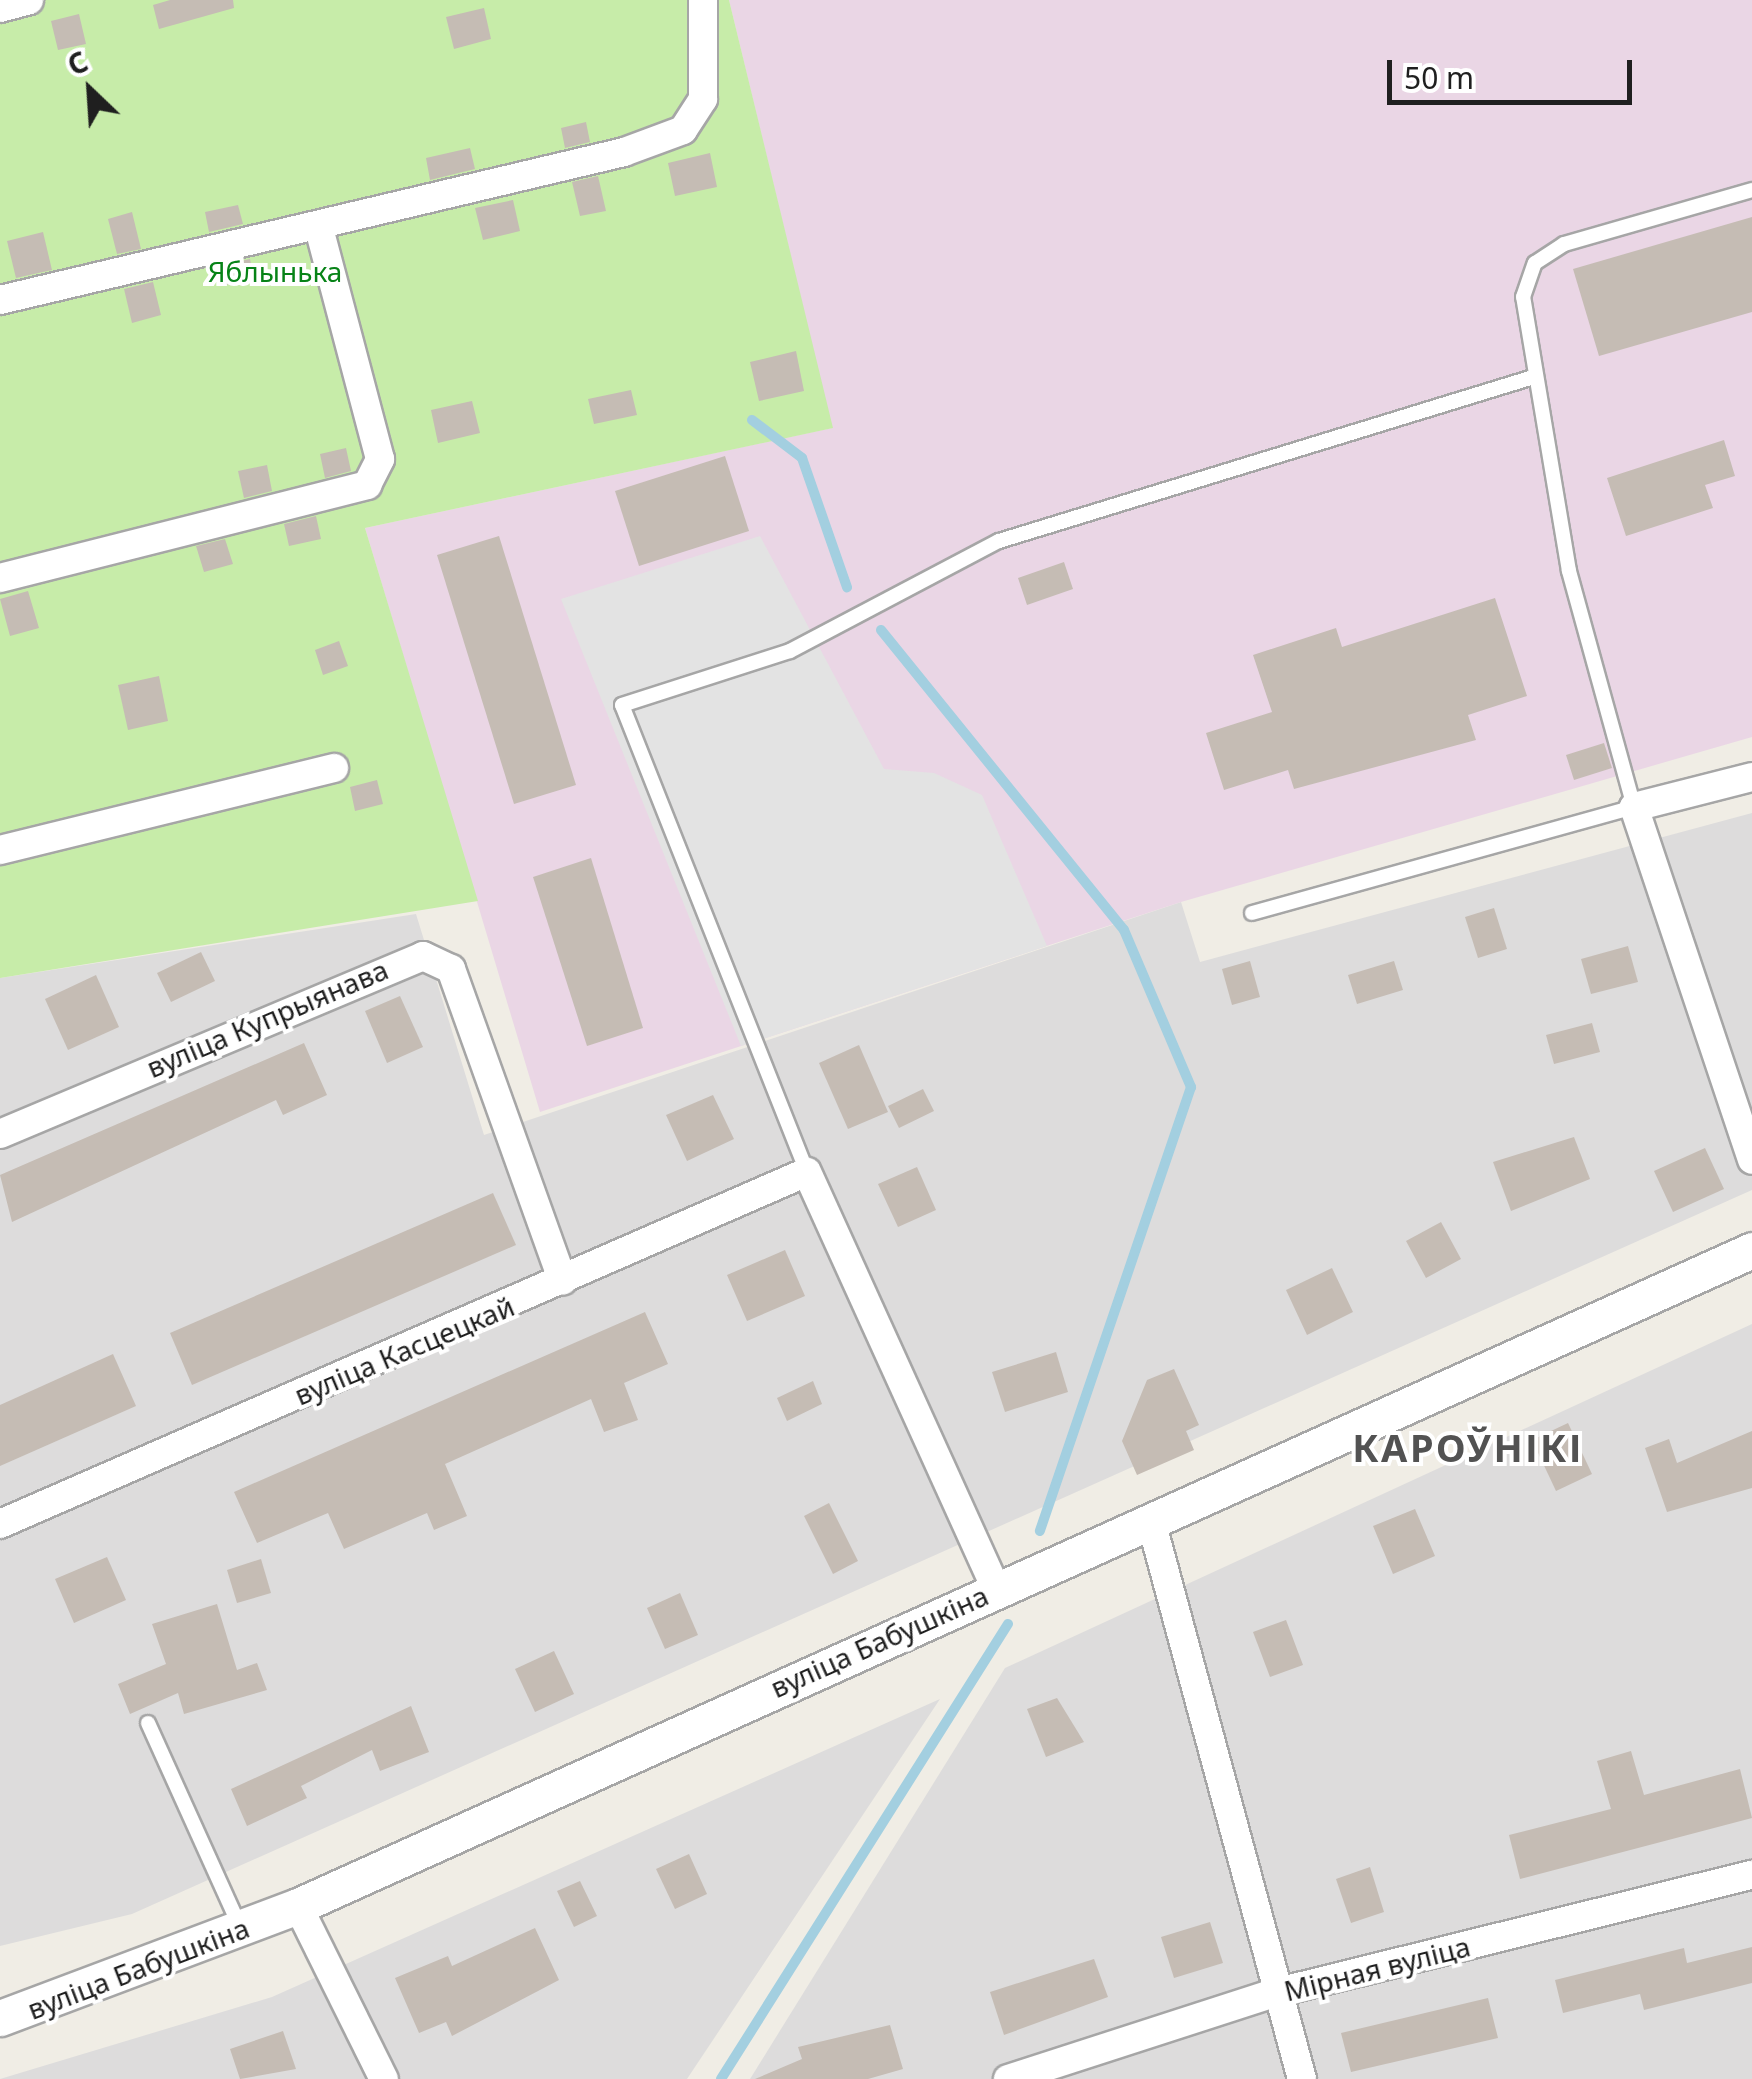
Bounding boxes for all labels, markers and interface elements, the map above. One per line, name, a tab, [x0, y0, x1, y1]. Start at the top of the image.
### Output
north arrow	[40, 40, 140, 140]
scale bar	[1392, 40, 1637, 102]
text: С	[61, 42, 94, 84]
text: 50 m	[1404, 57, 1474, 98]
park label: Яблынька	[208, 254, 342, 288]
street label: вуліца Купрыянава	[141, 952, 393, 1084]
street label: вуліца Касцецкай	[289, 1289, 519, 1411]
district label: КАРОЎНІКІ	[1352, 1425, 1584, 1471]
street label: вуліца Бабушкіна	[765, 1578, 993, 1704]
street label: вуліца Бабушкіна	[22, 1910, 254, 2026]
street label: Мірная вуліца	[1280, 1929, 1474, 2007]

